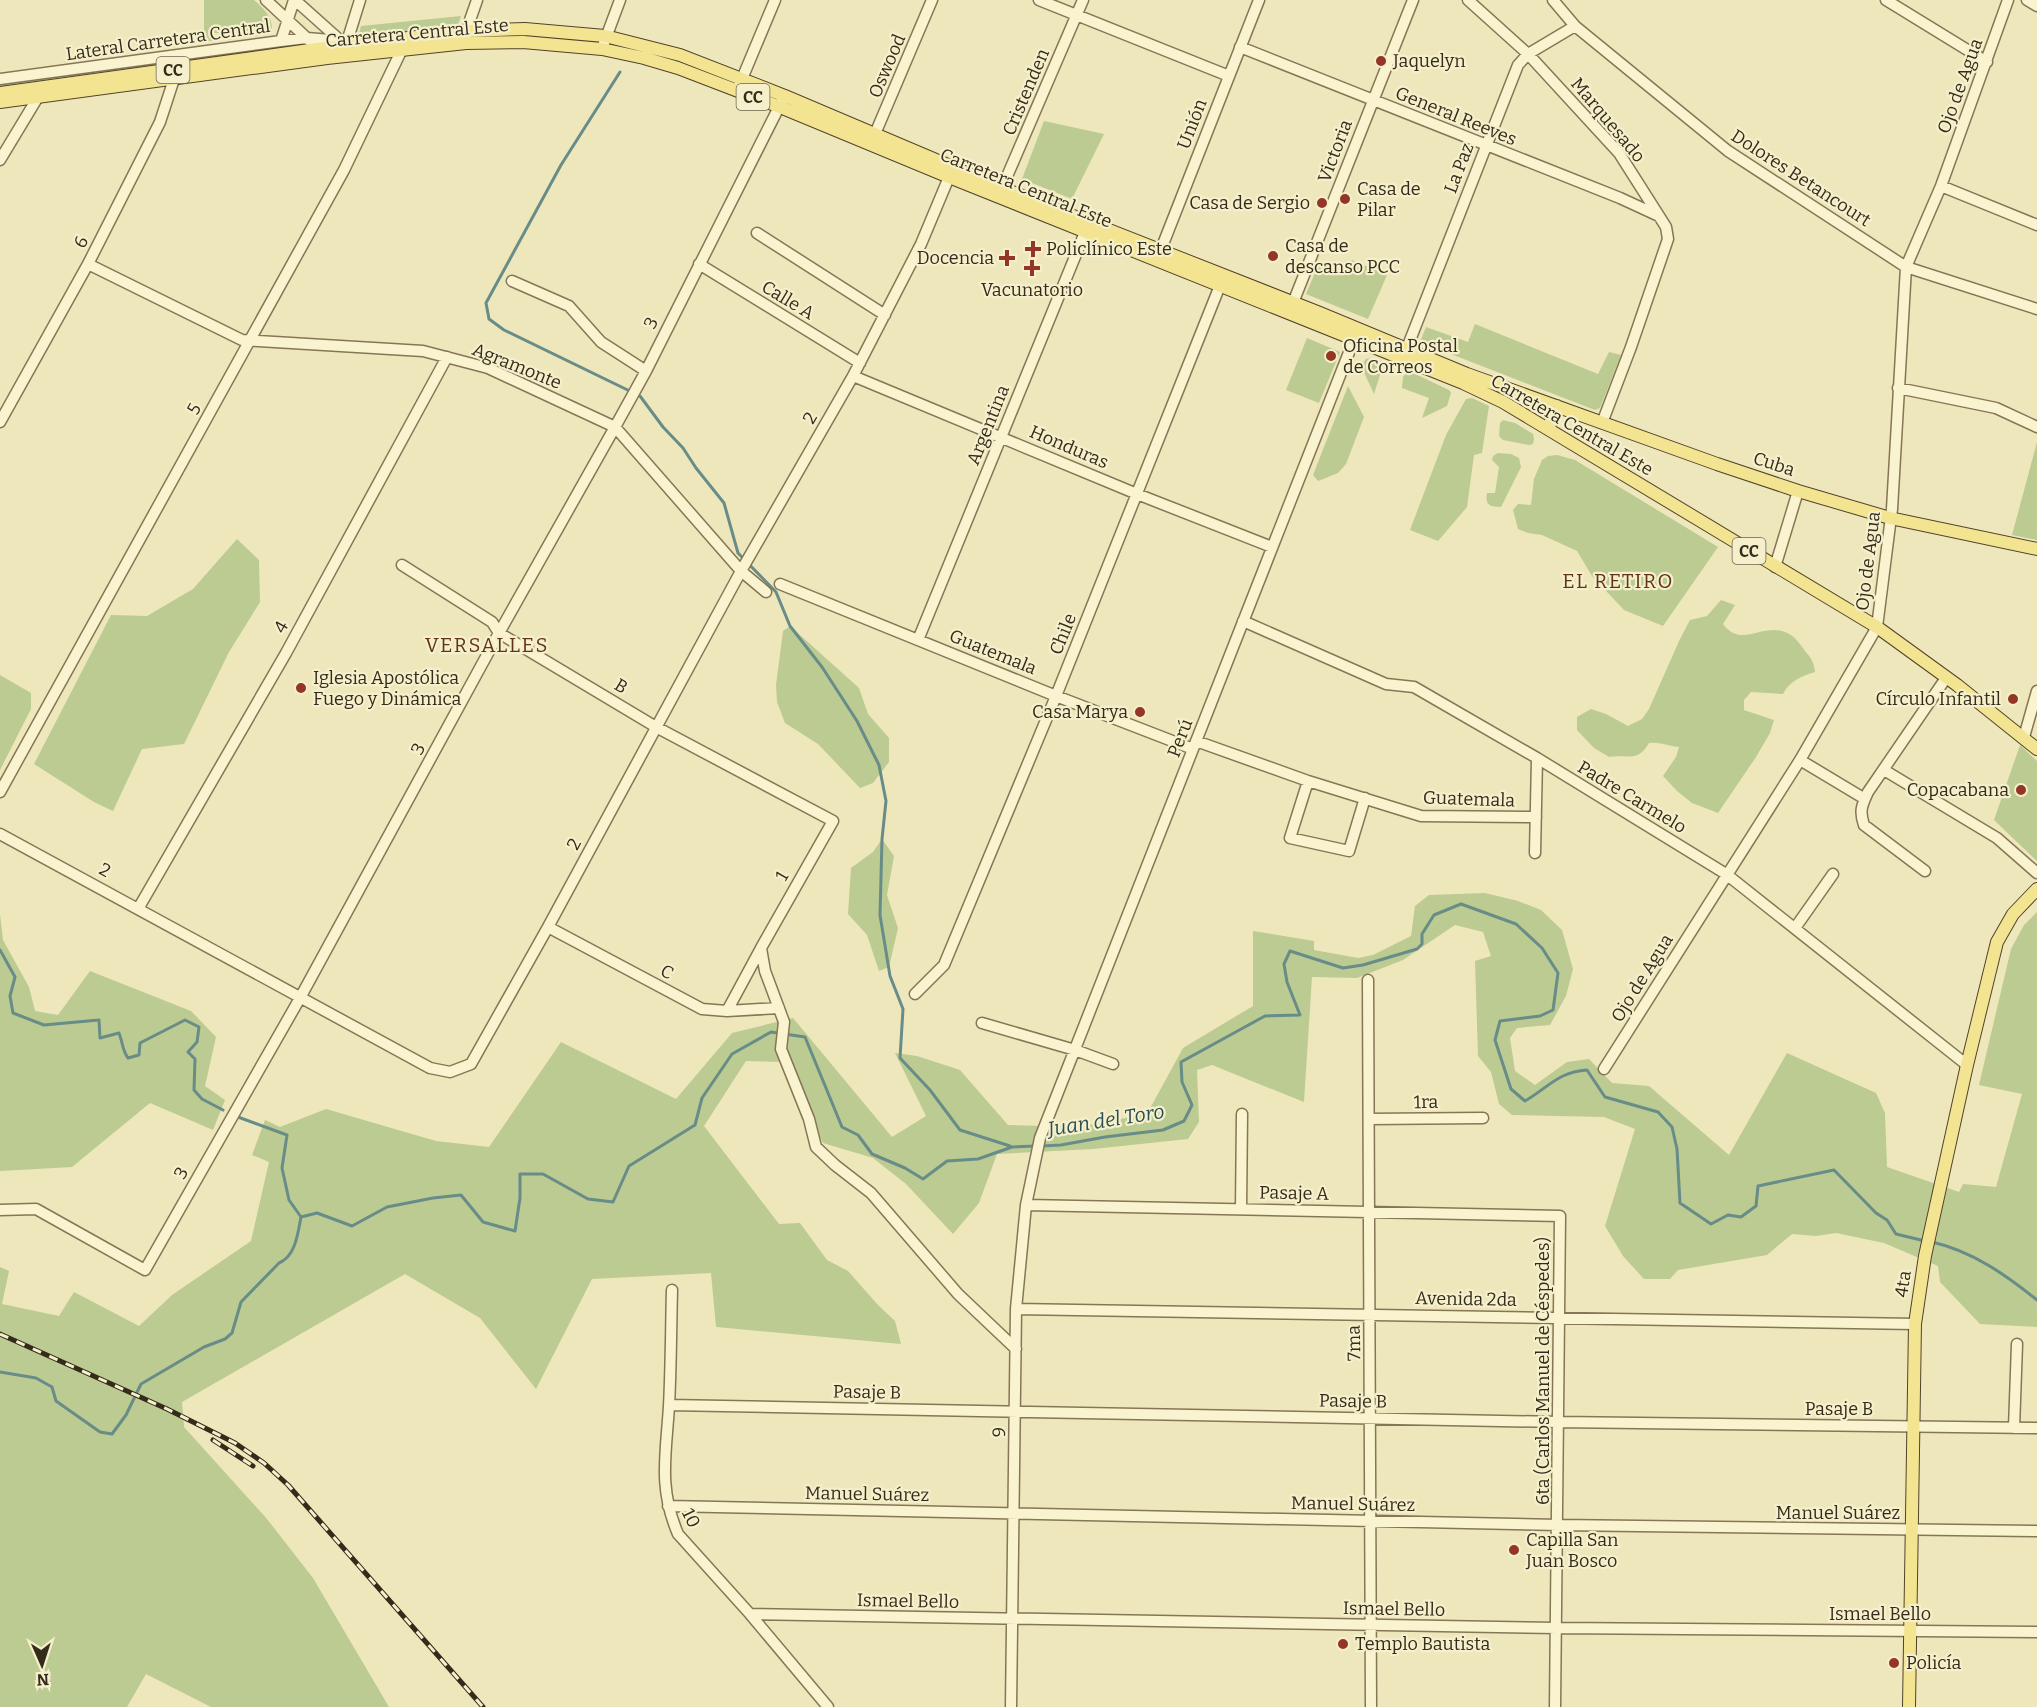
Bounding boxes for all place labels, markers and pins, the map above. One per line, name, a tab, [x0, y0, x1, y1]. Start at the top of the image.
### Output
place label: Jaquelyn	[1392, 50, 1466, 72]
marker: Jaquelyn	[1374, 54, 1388, 68]
place label: Casa de Pilar	[1357, 178, 1421, 221]
place label: Casa de Sergio	[1189, 192, 1310, 214]
marker: Casa de Pilar	[1338, 192, 1352, 206]
marker: Casa de Sergio	[1315, 196, 1329, 210]
place label: Casa de descanso PCC	[1285, 235, 1400, 278]
place label: Policlínico Este	[1046, 238, 1172, 260]
marker: Policlínico Este	[1024, 240, 1042, 258]
place label: Docencia	[917, 247, 994, 269]
marker: Docencia	[998, 249, 1016, 267]
marker: Casa de descanso PCC	[1266, 249, 1280, 263]
marker: Vacunatorio	[1023, 259, 1041, 277]
place label: Vacunatorio	[981, 279, 1083, 301]
place label: Oficina Postal de Correos	[1343, 335, 1458, 378]
marker: Oficina Postal de Correos	[1324, 349, 1338, 363]
place label: Iglesia Apostólica Fuego y Dinámica	[313, 667, 461, 710]
marker: Iglesia Apostólica Fuego y Dinámica	[294, 681, 308, 695]
place label: Círculo Infantil	[1876, 688, 2001, 710]
marker: Círculo Infantil	[2006, 692, 2020, 706]
place label: Casa Marya	[1032, 701, 1128, 723]
marker: Casa Marya	[1133, 705, 1147, 719]
place label: Copacabana	[1907, 779, 2009, 801]
marker: Copacabana	[2014, 783, 2028, 797]
place label: Capilla San Juan Bosco	[1525, 1529, 1619, 1572]
marker: Capilla San Juan Bosco	[1507, 1543, 1521, 1557]
place label: Templo Bautista	[1355, 1633, 1491, 1655]
marker: Templo Bautista	[1336, 1637, 1350, 1651]
place label: Policía	[1906, 1652, 1961, 1674]
marker: Policía	[1887, 1656, 1901, 1670]

